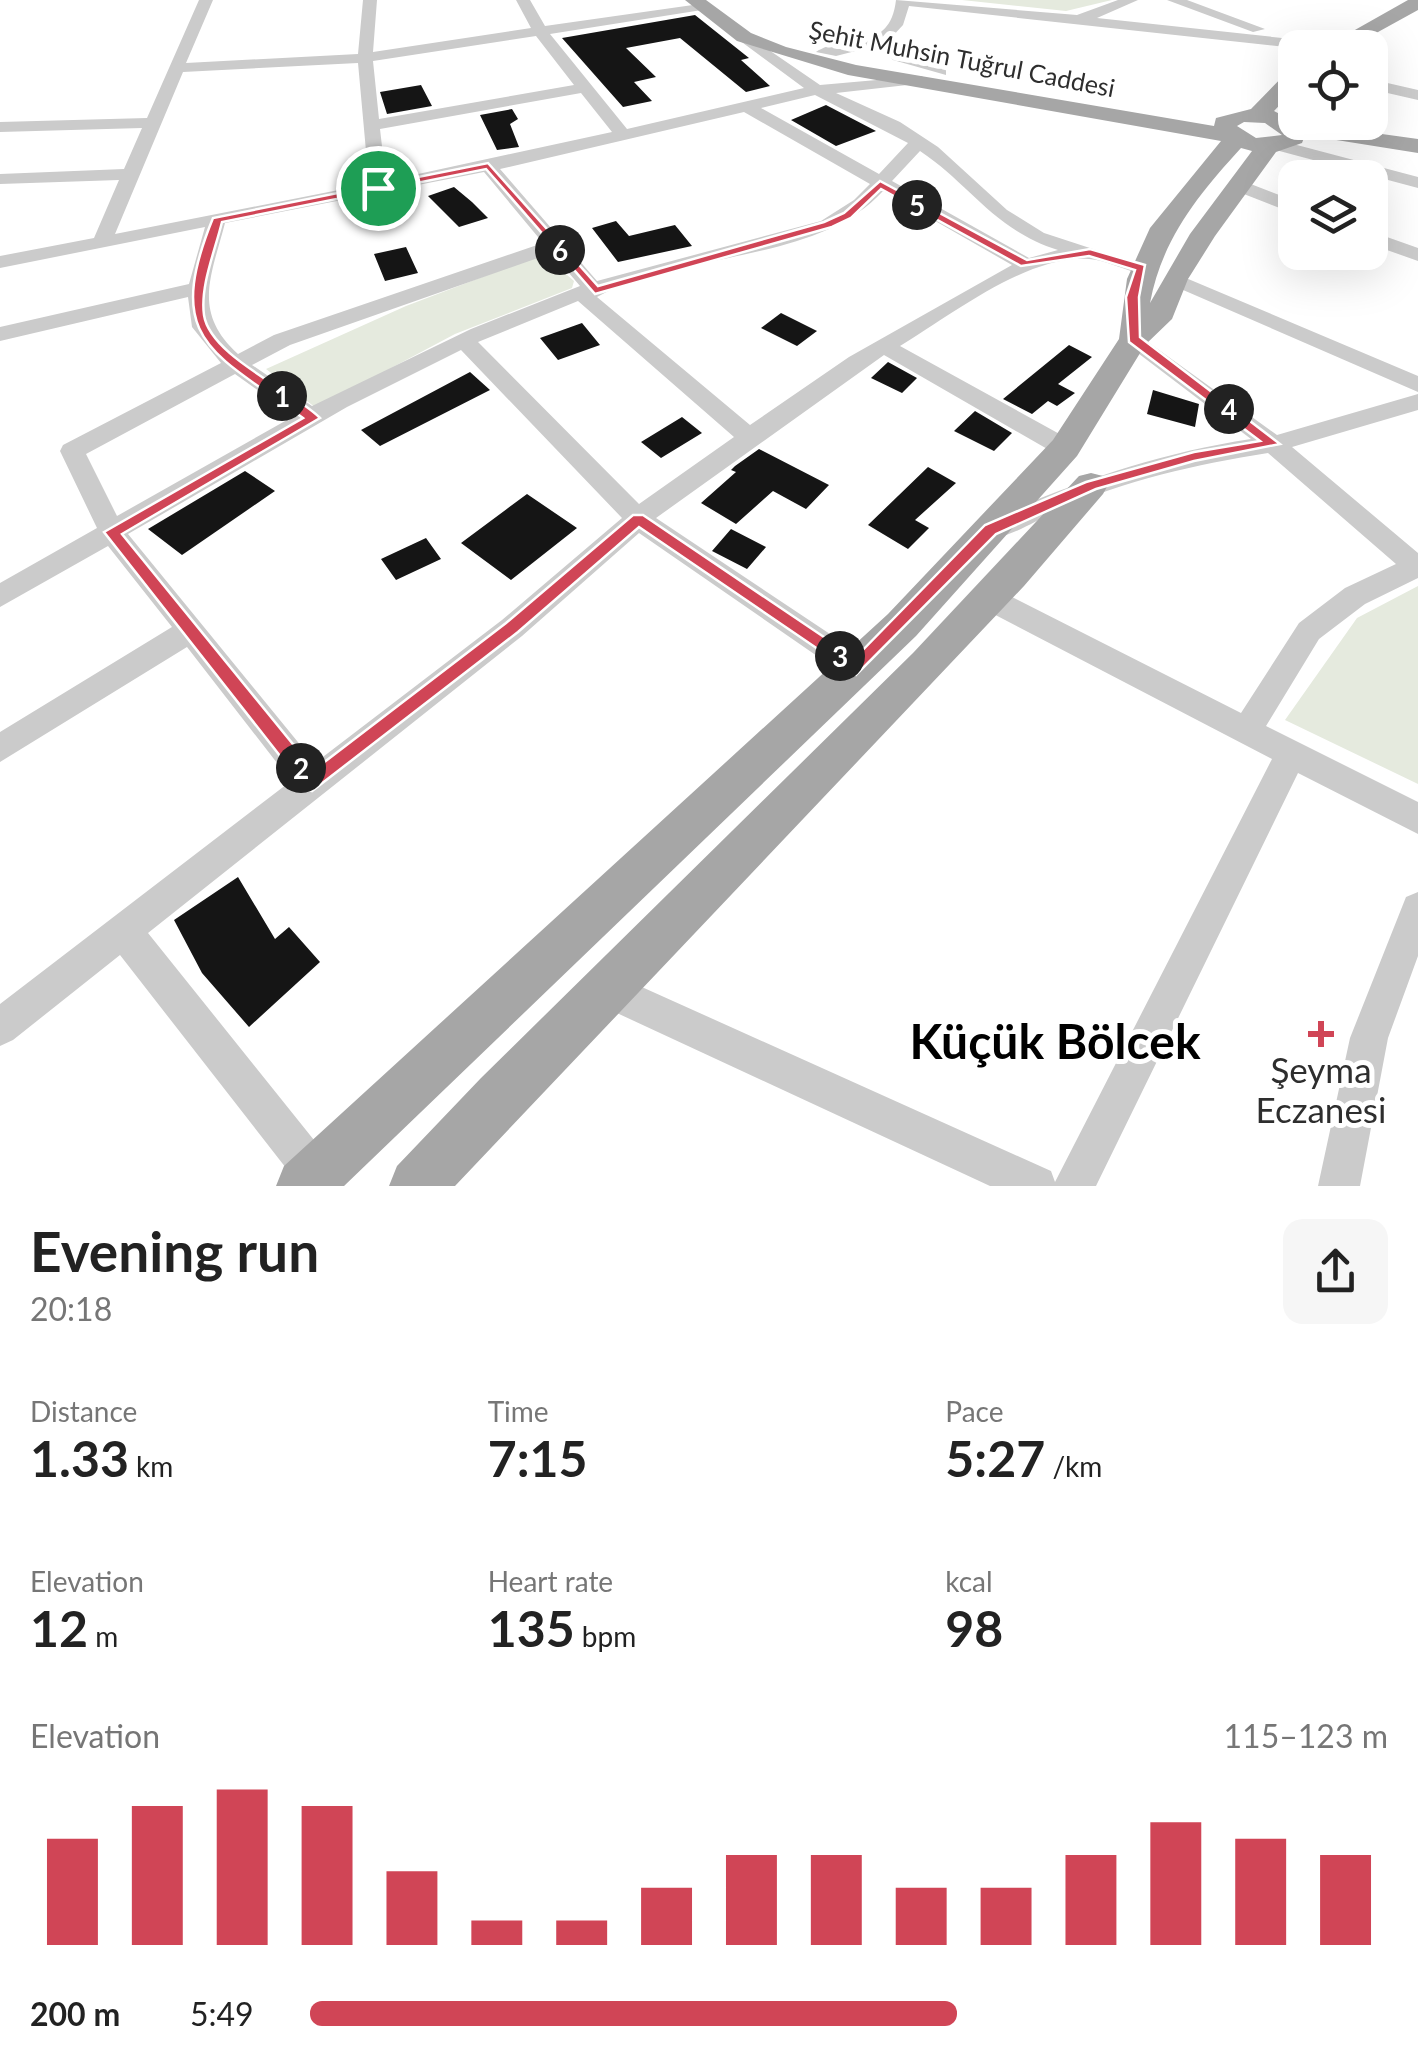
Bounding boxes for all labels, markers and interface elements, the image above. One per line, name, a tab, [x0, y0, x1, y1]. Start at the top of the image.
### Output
street label: Şehit Muhsin Tuğrul Caddesi	[807, 14, 1118, 102]
map controls	[1278, 30, 1388, 270]
button: locate	[1278, 30, 1388, 140]
pin	[336, 146, 421, 231]
button: layers	[1278, 160, 1388, 270]
icon: arrive	[351, 161, 406, 216]
pin: 5	[892, 180, 942, 230]
text: 5	[909, 188, 925, 222]
pin: 6	[535, 225, 585, 275]
text: 6	[552, 233, 568, 267]
pin: 1	[257, 371, 307, 421]
text: 1	[274, 379, 290, 413]
pin: 4	[1204, 384, 1254, 434]
text: 4	[1221, 392, 1237, 426]
pin: 3	[815, 631, 865, 681]
text: 3	[832, 639, 848, 673]
pin: 2	[276, 743, 326, 793]
text: 2	[293, 751, 309, 785]
district label: Küçük Bölcek	[909, 1012, 1201, 1069]
marker: Şeyma Eczanesi	[1310, 1023, 1332, 1045]
place label: Şeyma Eczanesi	[1256, 1048, 1386, 1130]
text: Evening run	[30, 1218, 319, 1284]
button: share	[1283, 1219, 1388, 1324]
text: 20:18	[30, 1289, 112, 1328]
text: Distance	[30, 1394, 137, 1428]
text: Time	[488, 1394, 549, 1428]
text: Pace	[945, 1394, 1004, 1428]
text: 1.33	[30, 1428, 129, 1488]
text: 7:15	[488, 1428, 588, 1488]
text: 5:27	[945, 1428, 1045, 1488]
text: km	[129, 1449, 173, 1483]
text: /km	[1045, 1449, 1102, 1483]
text: Elevation	[30, 1564, 144, 1598]
text: Heart rate	[488, 1564, 613, 1598]
text: kcal	[945, 1564, 993, 1598]
text: 12	[30, 1598, 88, 1658]
text: 135	[488, 1598, 575, 1658]
text: 98	[945, 1598, 1003, 1658]
text: m	[88, 1619, 118, 1653]
text: bpm	[575, 1619, 636, 1653]
text: Elevation	[30, 1716, 160, 1755]
text: 115–123 m	[1224, 1716, 1388, 1755]
text: 200 m	[30, 1994, 120, 2033]
text: 5:49	[190, 1994, 254, 2033]

